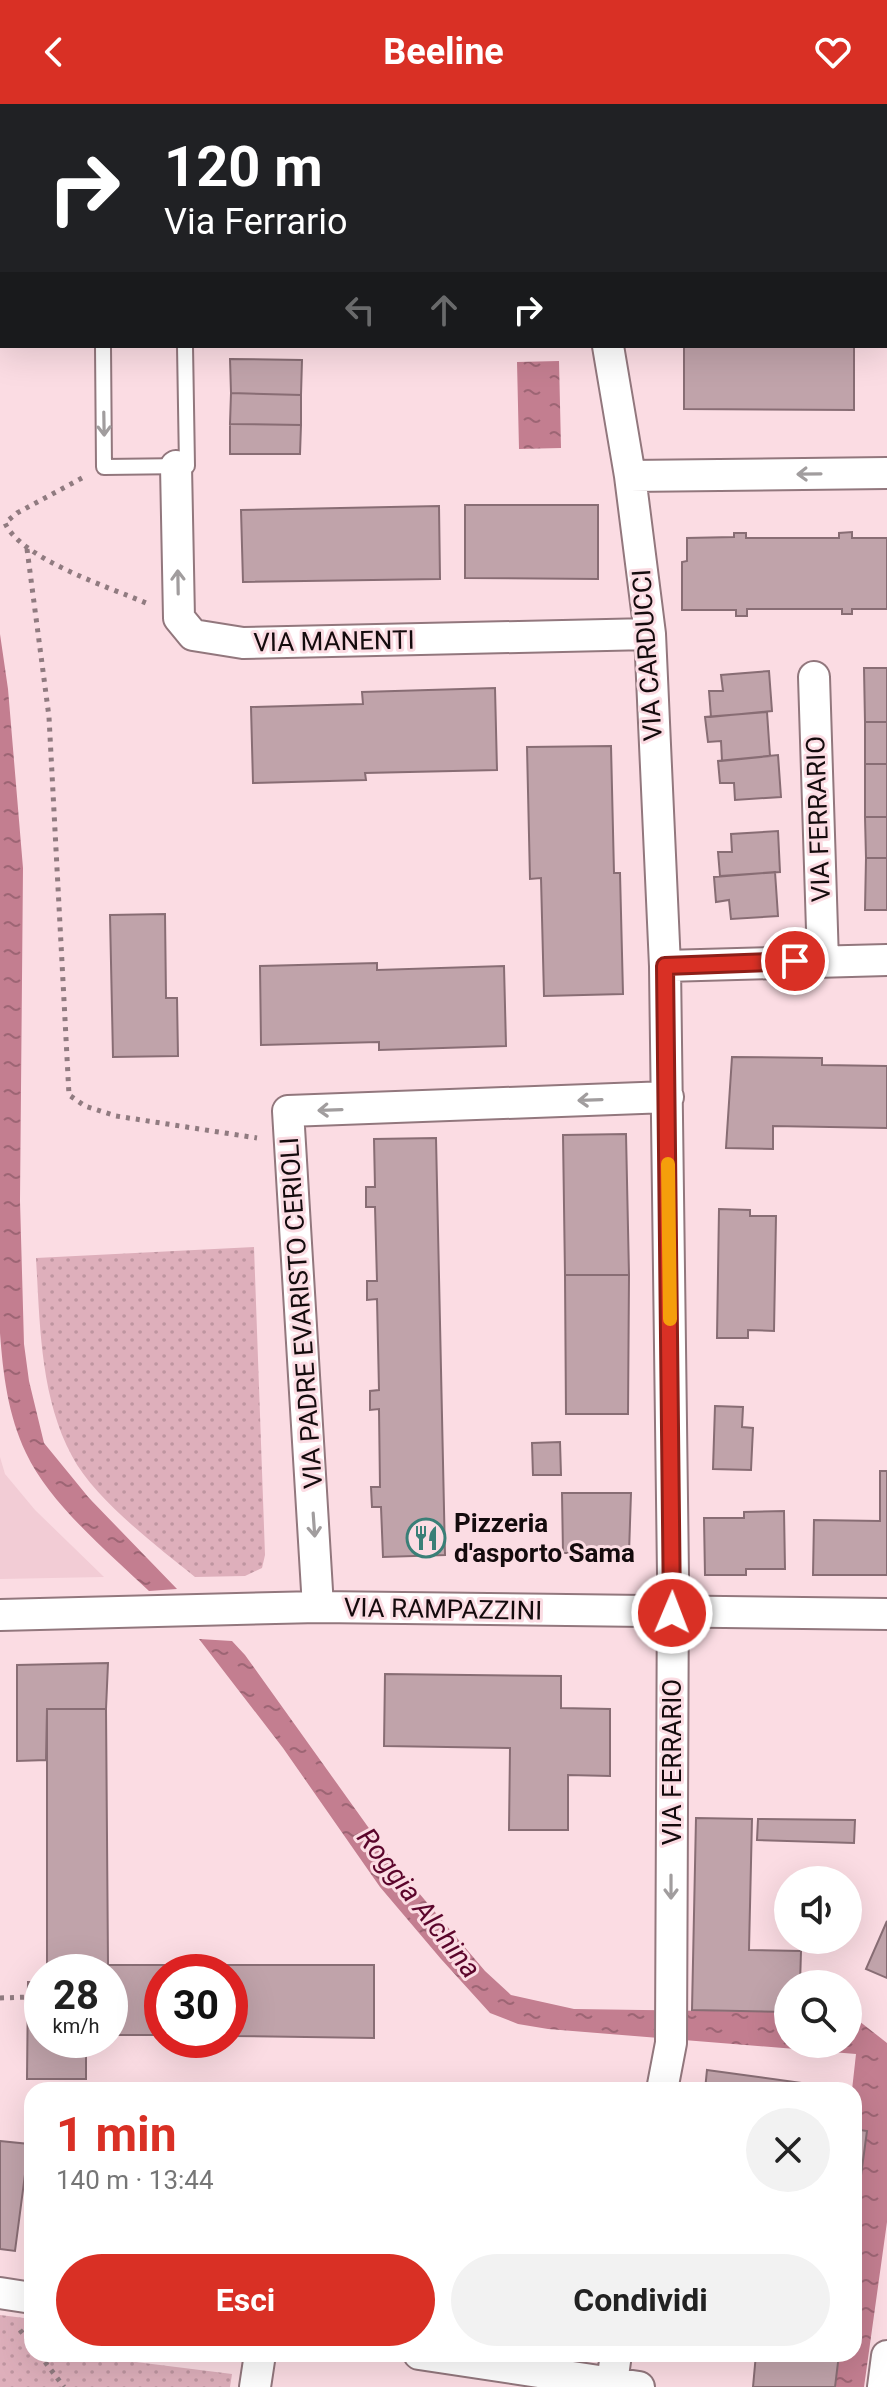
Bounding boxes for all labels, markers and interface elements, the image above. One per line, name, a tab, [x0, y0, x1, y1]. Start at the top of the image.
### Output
icon: back	[32, 30, 76, 74]
icon: heart	[811, 30, 855, 74]
text: Beeline	[383, 31, 504, 73]
text: 120 m	[164, 134, 323, 200]
icon: right	[32, 136, 136, 240]
text: Via Ferrario	[164, 201, 348, 243]
icon: left	[338, 288, 382, 332]
icon: ahead	[422, 288, 466, 332]
icon: right	[506, 288, 550, 332]
one-way arrow	[96, 410, 112, 437]
one-way arrow	[796, 466, 823, 482]
street label: VIA CARDUCCI	[626, 568, 668, 742]
one-way arrow	[171, 569, 186, 596]
street label: VIA MANENTI	[253, 625, 415, 657]
street label: VIA FERRARIO	[800, 735, 836, 903]
pin	[761, 927, 829, 995]
icon: arrive	[773, 939, 817, 983]
one-way arrow	[577, 1093, 604, 1108]
one-way arrow	[317, 1102, 344, 1117]
street label: VIA PADRE EVARISTO CERIOLI	[274, 1136, 328, 1490]
place label: Pizzeria d'asporto Sama	[454, 1508, 635, 1568]
one-way arrow	[306, 1511, 321, 1538]
restaurant icon: Pizzeria d'asporto Sama	[405, 1517, 447, 1559]
position arrow	[630, 1571, 714, 1655]
street label: VIA RAMPAZZINI	[344, 1592, 542, 1626]
street label: VIA FERRARIO	[657, 1679, 687, 1845]
water label: Roggia Alchina	[350, 1822, 488, 1984]
map controls	[774, 1866, 862, 2058]
button: sound	[774, 1866, 862, 1954]
one-way arrow	[663, 1873, 679, 1900]
speed limit sign: 30	[144, 1954, 248, 2058]
button: search	[774, 1970, 862, 2058]
text: 28	[53, 1972, 99, 2019]
text: km/h	[53, 2014, 99, 2038]
text: 1 min	[56, 2106, 177, 2163]
button: close	[746, 2108, 830, 2192]
text: 140 m · 13:44	[56, 2165, 214, 2195]
button: Esci	[56, 2254, 435, 2346]
button: Condividi	[451, 2254, 830, 2346]

